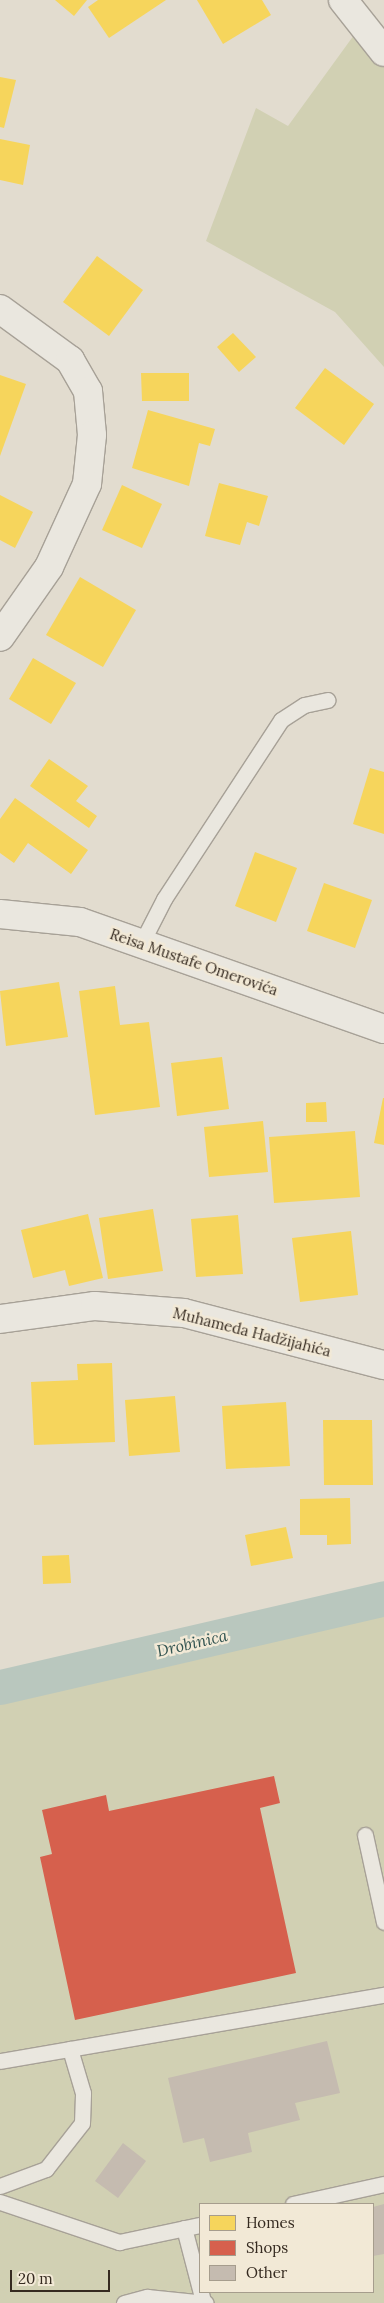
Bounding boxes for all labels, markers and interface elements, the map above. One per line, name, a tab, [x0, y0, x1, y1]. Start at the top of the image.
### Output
street label: Reisa Mustafe Omerovića	[108, 925, 280, 999]
street label: Muhameda Hadžijahića	[171, 1304, 333, 1360]
water label: Drobinica	[155, 1626, 229, 1660]
legend	[199, 2203, 374, 2293]
text: Homes	[246, 2213, 295, 2232]
text: Shops	[246, 2238, 288, 2257]
scale bar	[12, 2260, 112, 2292]
text: Other	[246, 2263, 287, 2282]
text: 20 m	[18, 2269, 53, 2288]

